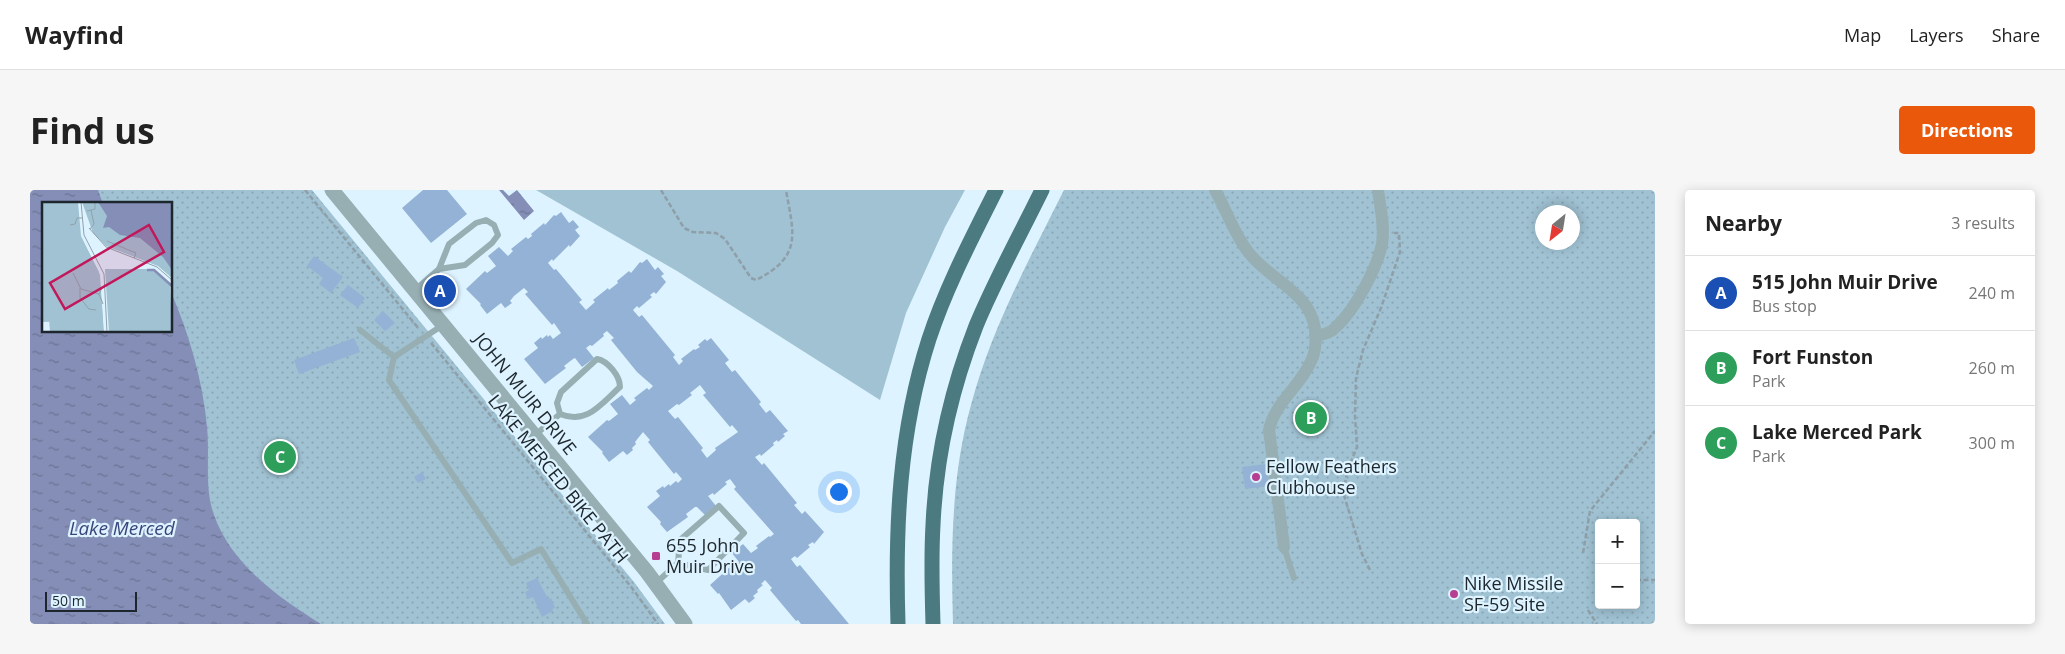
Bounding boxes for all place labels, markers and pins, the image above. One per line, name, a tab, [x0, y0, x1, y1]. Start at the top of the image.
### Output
pin: A	[424, 272, 456, 310]
pin: B	[1295, 399, 1327, 437]
pin: C	[264, 438, 296, 476]
place label: Fellow Feathers Clubhouse	[1266, 454, 1397, 499]
marker: Fellow Feathers Clubhouse	[1250, 471, 1262, 483]
place label: 655 John Muir Drive	[666, 533, 754, 578]
marker: 655 John Muir Drive	[650, 550, 662, 562]
place label: Nike Missile SF-59 Site	[1464, 571, 1563, 616]
marker: Nike Missile SF-59 Site	[1448, 588, 1460, 600]

